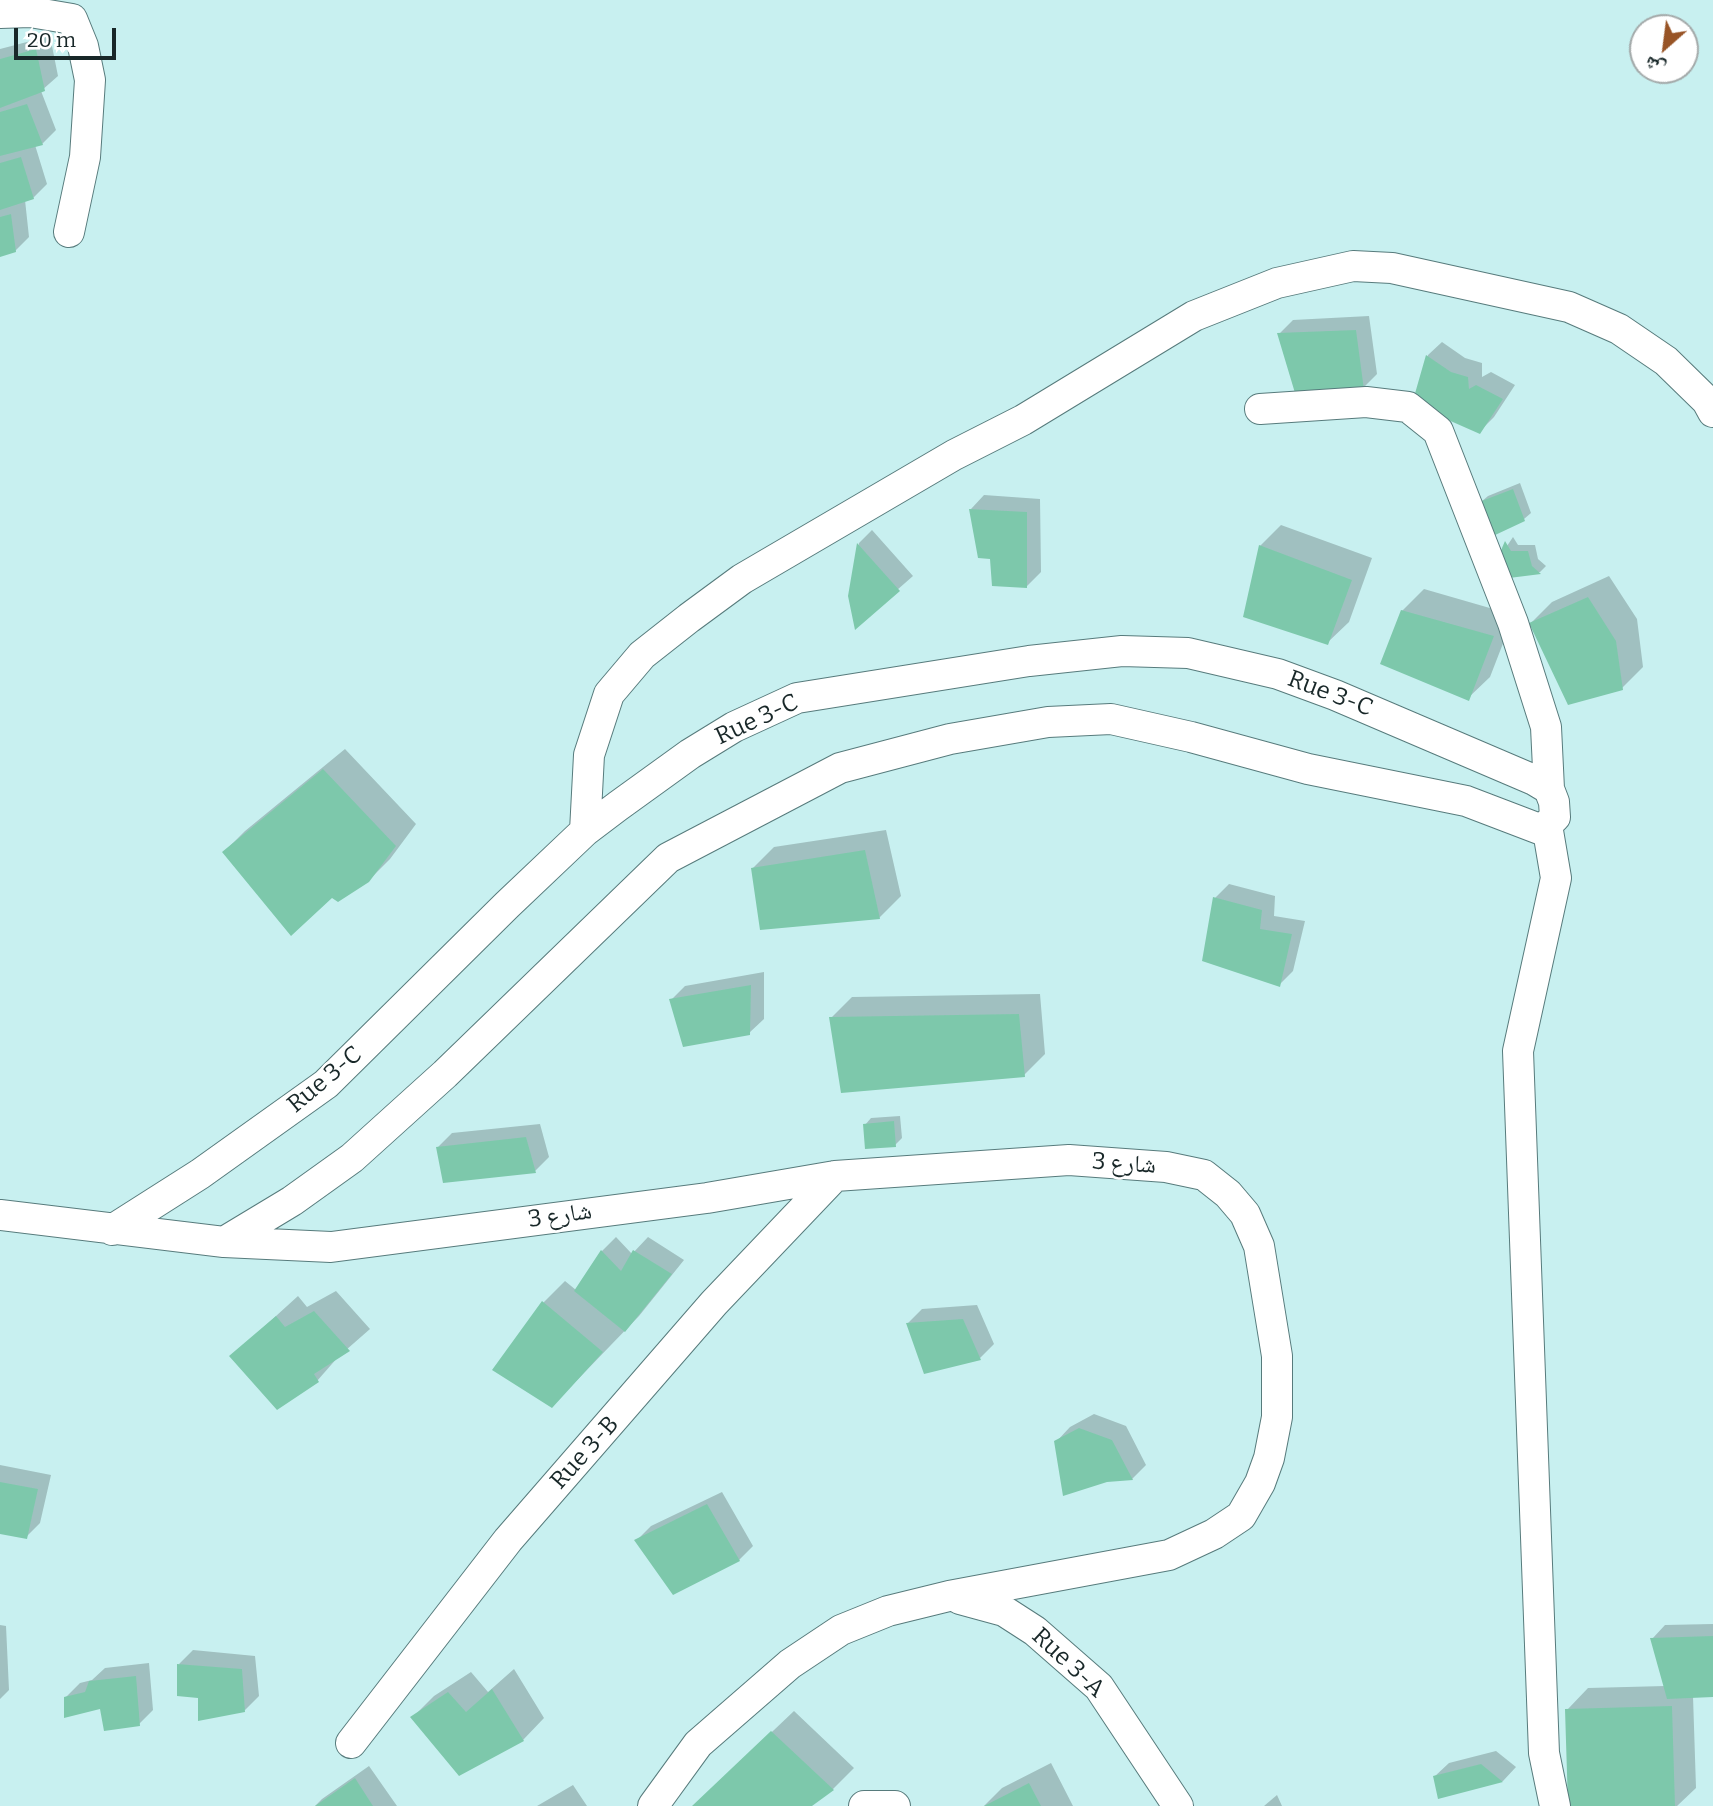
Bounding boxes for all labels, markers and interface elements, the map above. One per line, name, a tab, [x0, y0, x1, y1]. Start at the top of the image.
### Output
scale bar	[18, 14, 119, 58]
north arrow	[1629, 14, 1699, 84]
text: 20 m	[27, 27, 76, 53]
text: ش	[1641, 51, 1669, 81]
street label: Rue 3-C	[1284, 665, 1376, 723]
street label: Rue 3-C	[711, 688, 803, 752]
street label: Rue 3-C	[282, 1041, 368, 1119]
street label: شارع 3	[1091, 1147, 1157, 1181]
street label: شارع 3	[526, 1197, 594, 1235]
street label: Rue 3-B	[545, 1411, 625, 1495]
street label: Rue 3-A	[1026, 1622, 1110, 1704]

